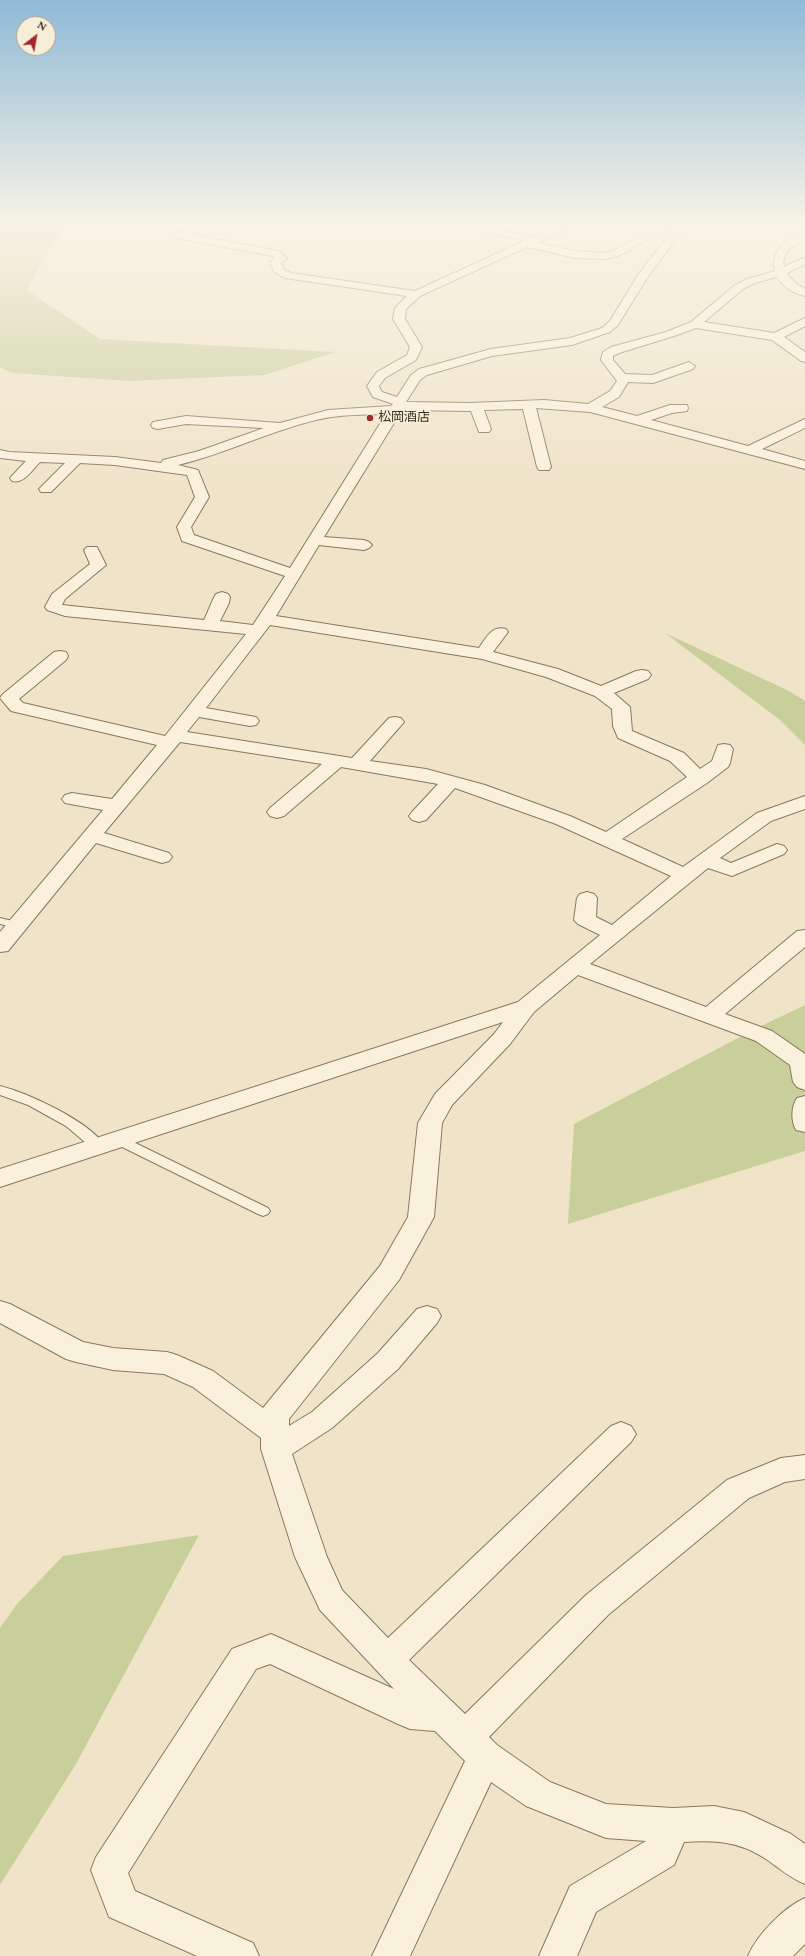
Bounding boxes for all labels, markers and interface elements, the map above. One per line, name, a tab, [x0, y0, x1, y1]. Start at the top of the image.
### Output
north arrow	[16, 16, 56, 56]
text: N	[34, 17, 50, 36]
place label: 松岡酒店	[378, 410, 430, 426]
marker: 松岡酒店	[365, 413, 375, 423]

